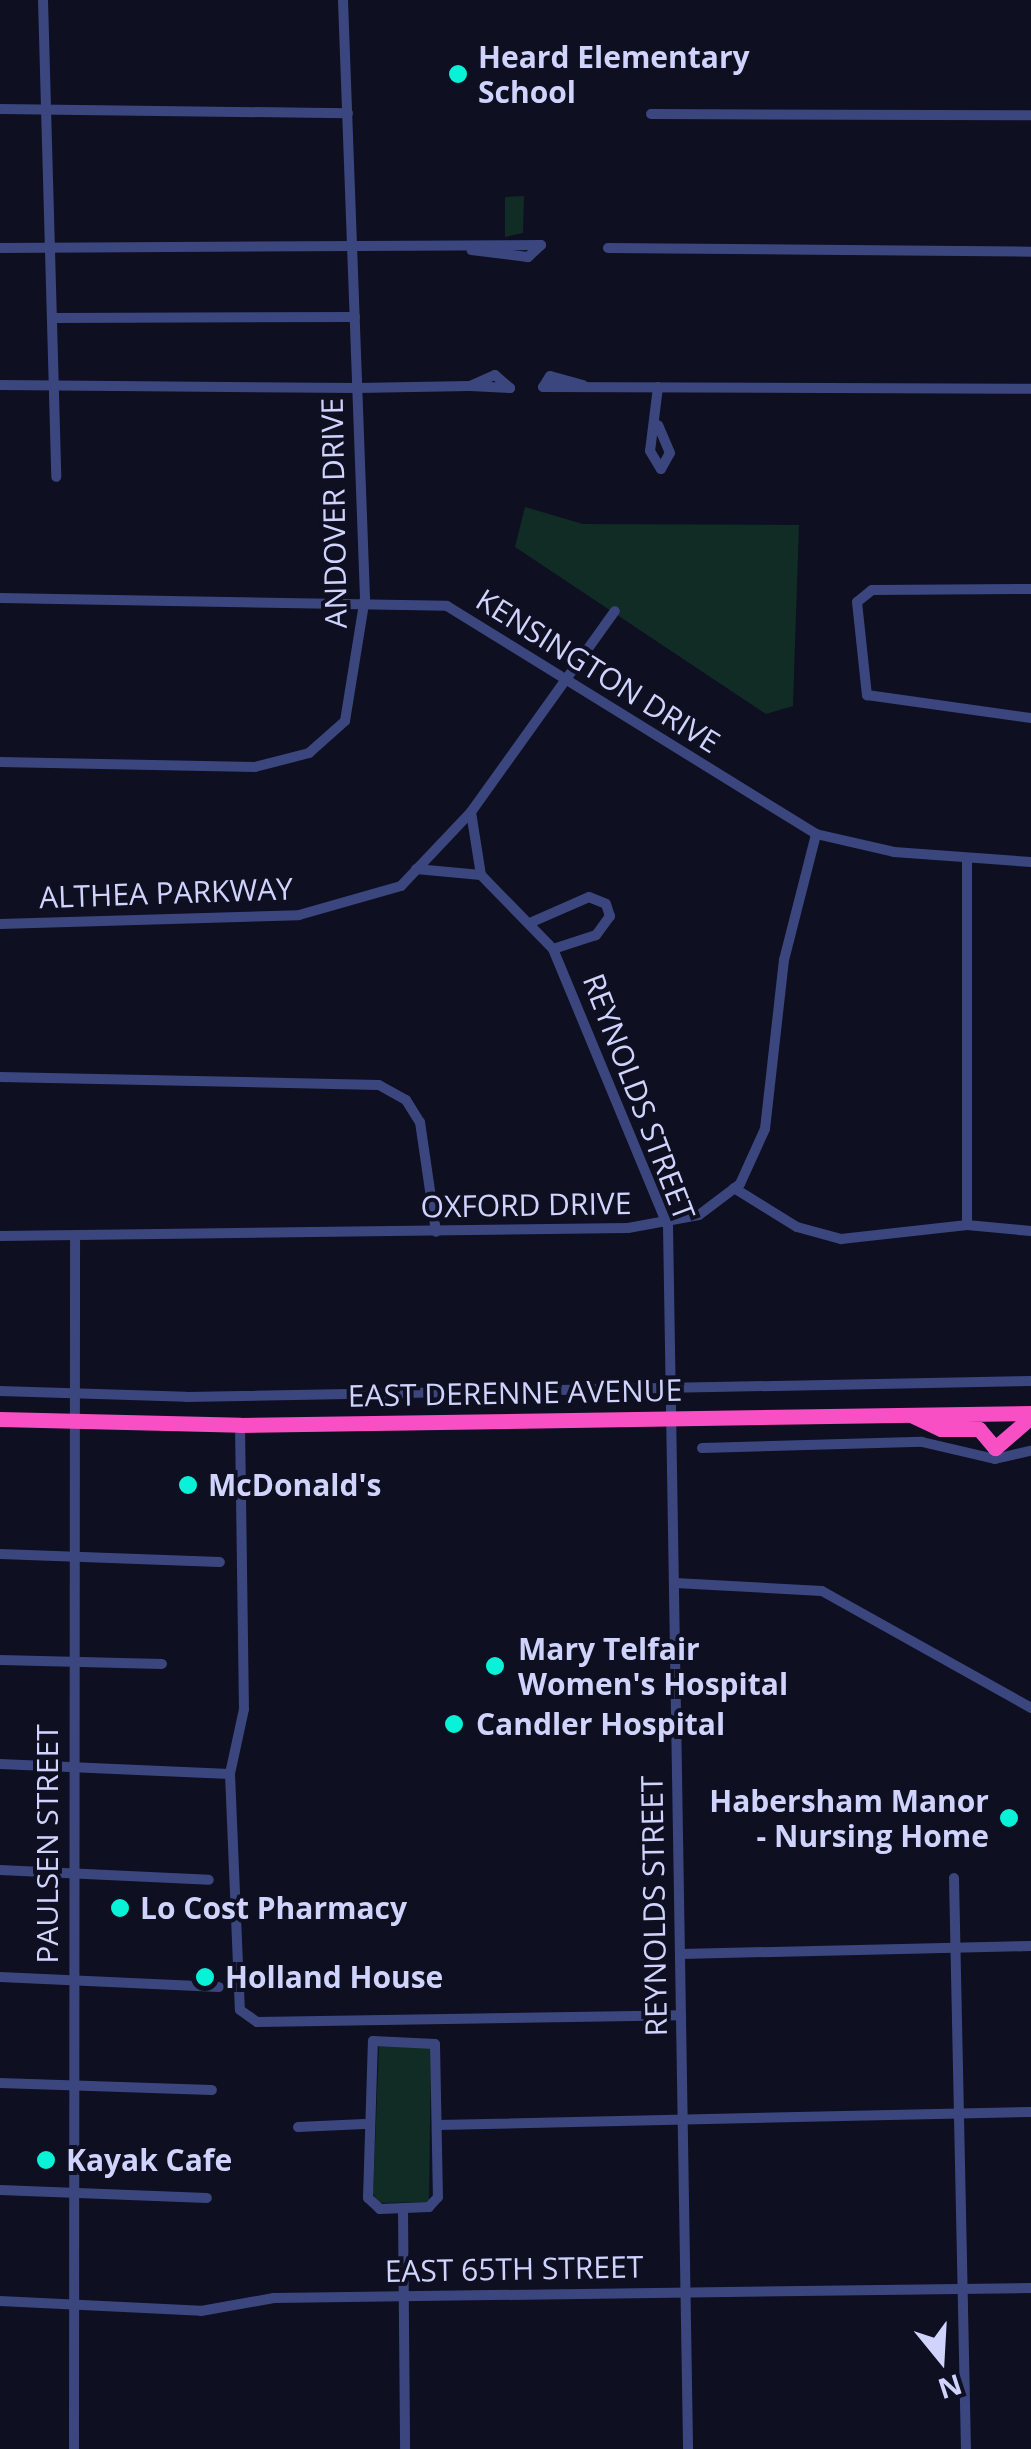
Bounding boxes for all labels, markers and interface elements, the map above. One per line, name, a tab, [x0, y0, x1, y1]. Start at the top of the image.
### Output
place label: Heard Elementary School	[478, 39, 750, 110]
marker: Heard Elementary School	[447, 63, 469, 85]
street label: ANDOVER DRIVE	[314, 397, 354, 629]
street label: KENSINGTON DRIVE	[470, 581, 726, 761]
street label: ALTHEA PARKWAY	[38, 871, 294, 915]
street label: REYNOLDS STREET	[575, 969, 703, 1225]
street label: OXFORD DRIVE	[420, 1185, 632, 1225]
street label: EAST DERENNE AVENUE	[348, 1372, 682, 1414]
place label: McDonald's	[208, 1467, 381, 1503]
marker: McDonald's	[177, 1474, 199, 1496]
place label: Mary Telfair Women's Hospital	[518, 1631, 788, 1702]
marker: Mary Telfair Women's Hospital	[482, 1653, 508, 1679]
place label: Candler Hospital	[476, 1706, 725, 1742]
marker: Candler Hospital	[441, 1711, 467, 1737]
street label: PAULSEN STREET	[29, 1724, 65, 1964]
street label: REYNOLDS STREET	[634, 1775, 674, 2037]
place label: Habersham Manor - Nursing Home	[709, 1783, 989, 1854]
marker: Habersham Manor - Nursing Home	[998, 1807, 1020, 1829]
place label: Lo Cost Pharmacy	[140, 1890, 407, 1926]
marker: Lo Cost Pharmacy	[109, 1897, 131, 1919]
place label: Holland House	[225, 1959, 443, 1995]
marker: Holland House	[194, 1966, 216, 1988]
place label: Kayak Cafe	[66, 2142, 232, 2178]
marker: Kayak Cafe	[35, 2149, 57, 2171]
street label: EAST 65TH STREET	[384, 2249, 644, 2289]
north arrow	[891, 2309, 991, 2409]
text: N	[934, 2366, 967, 2409]

